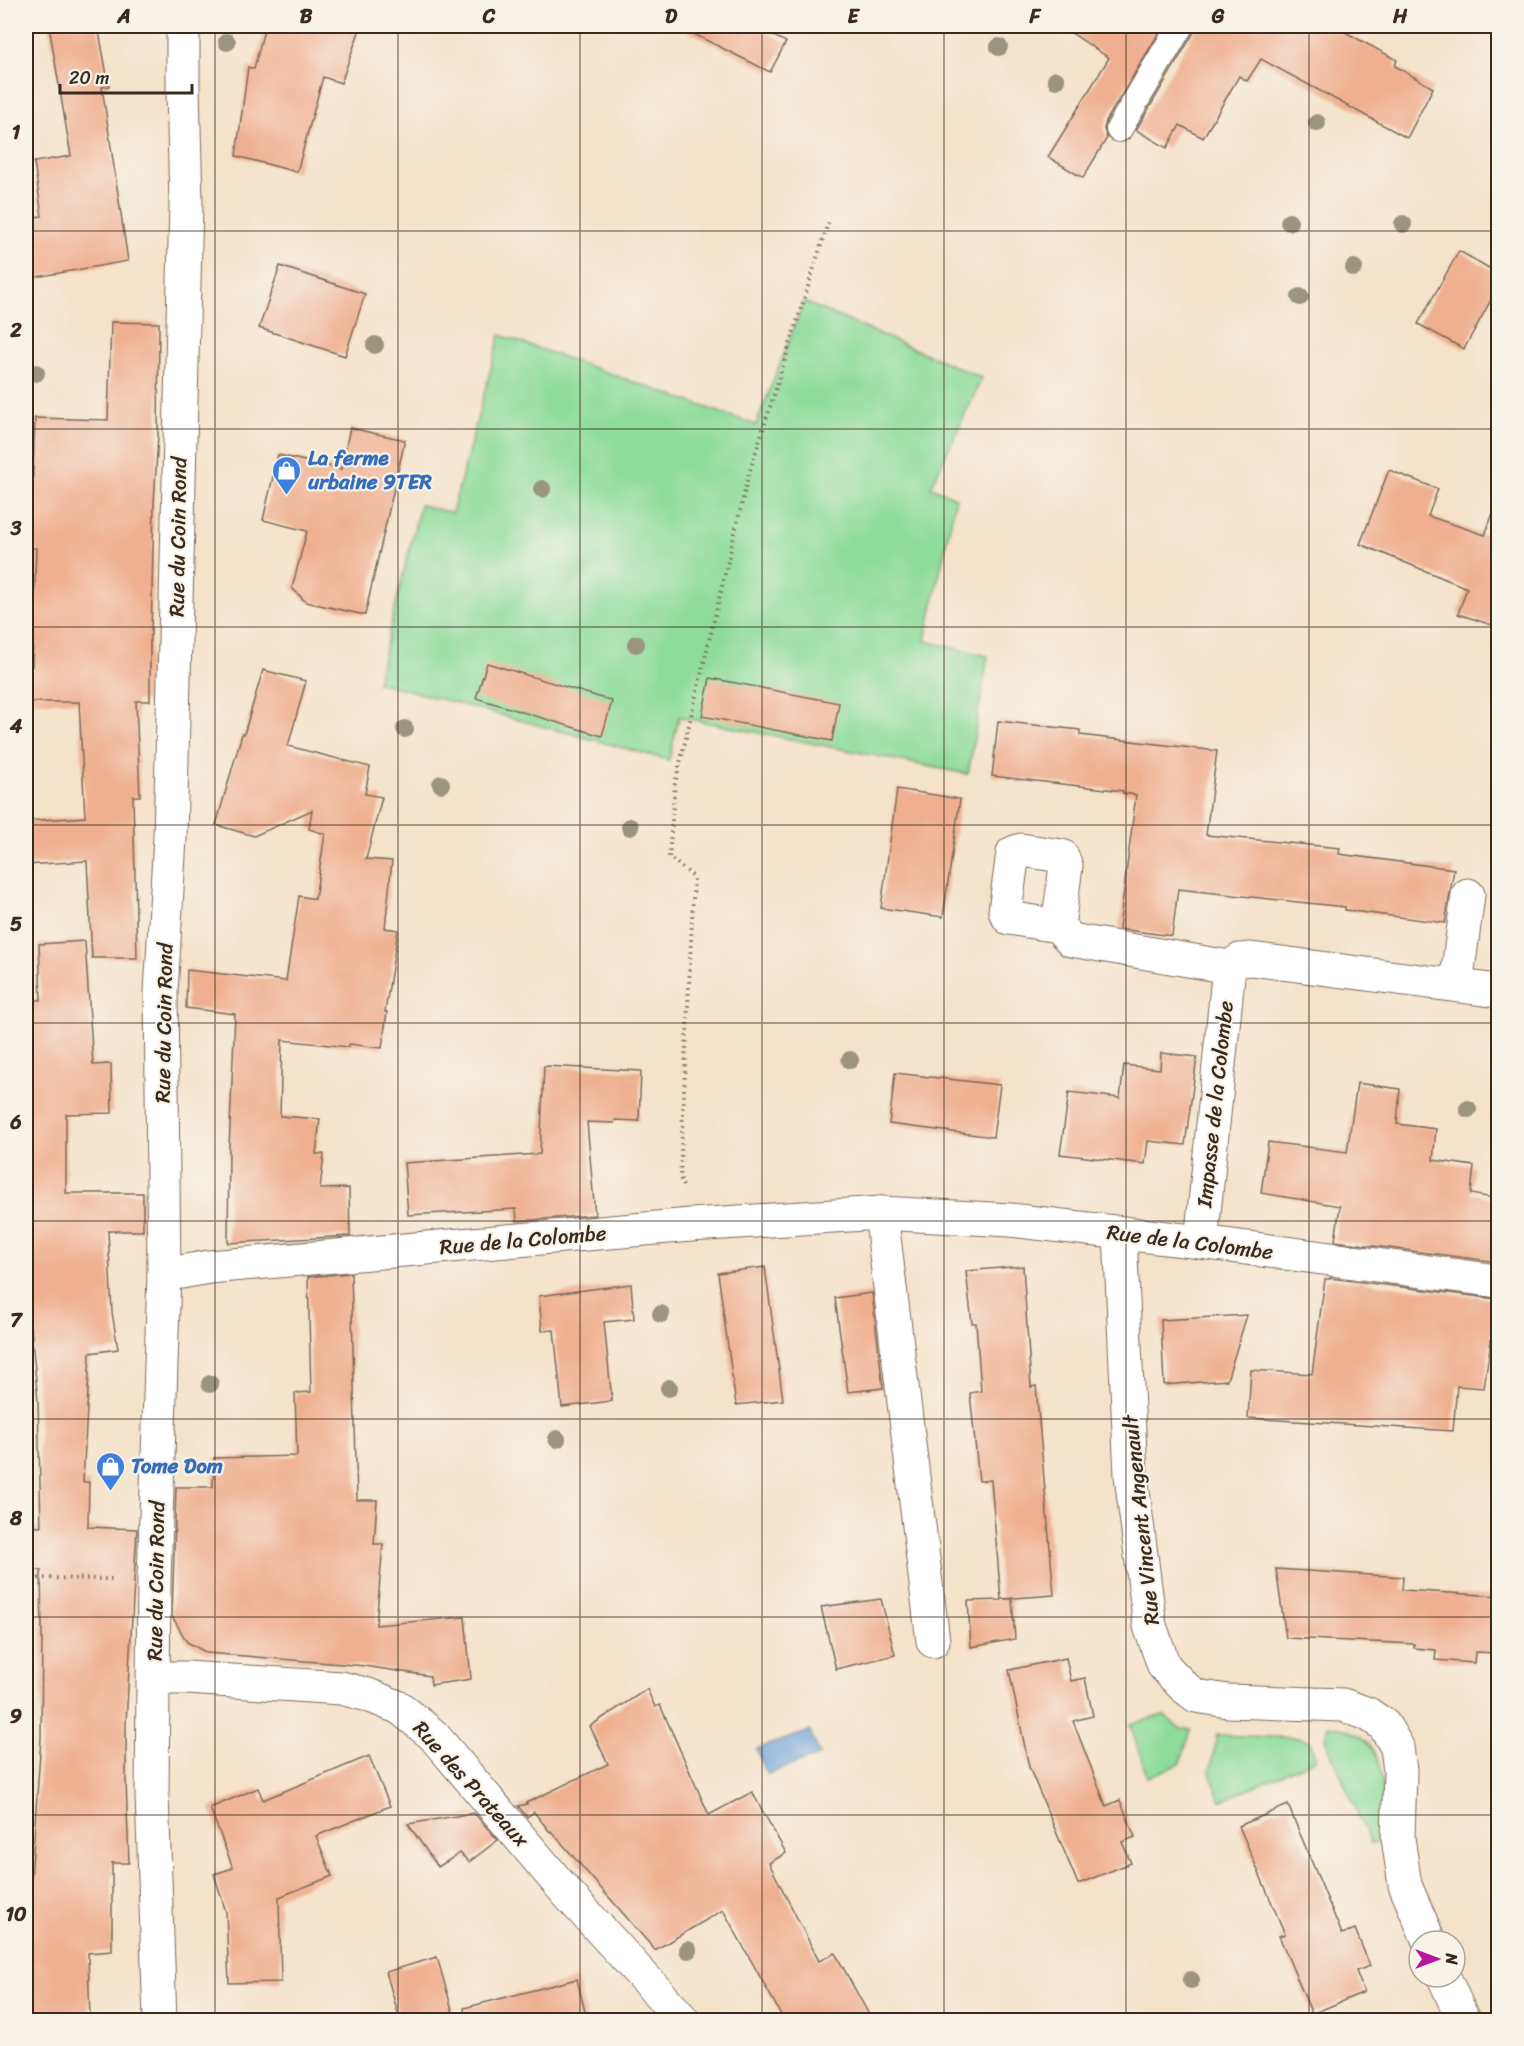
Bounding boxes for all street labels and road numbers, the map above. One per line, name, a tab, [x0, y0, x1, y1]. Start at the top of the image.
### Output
street label: Rue du Coin Rond	[158, 455, 198, 617]
street label: Rue du Coin Rond	[144, 941, 184, 1103]
street label: Impasse de la Colombe	[1185, 999, 1245, 1210]
street label: Rue de la Colombe	[1105, 1213, 1275, 1271]
street label: Rue de la Colombe	[438, 1214, 608, 1266]
street label: Rue Vincent Angenault	[1111, 1411, 1171, 1627]
street label: Rue du Coin Rond	[136, 1499, 176, 1661]
street label: Rue des Prateaux	[403, 1711, 539, 1857]

